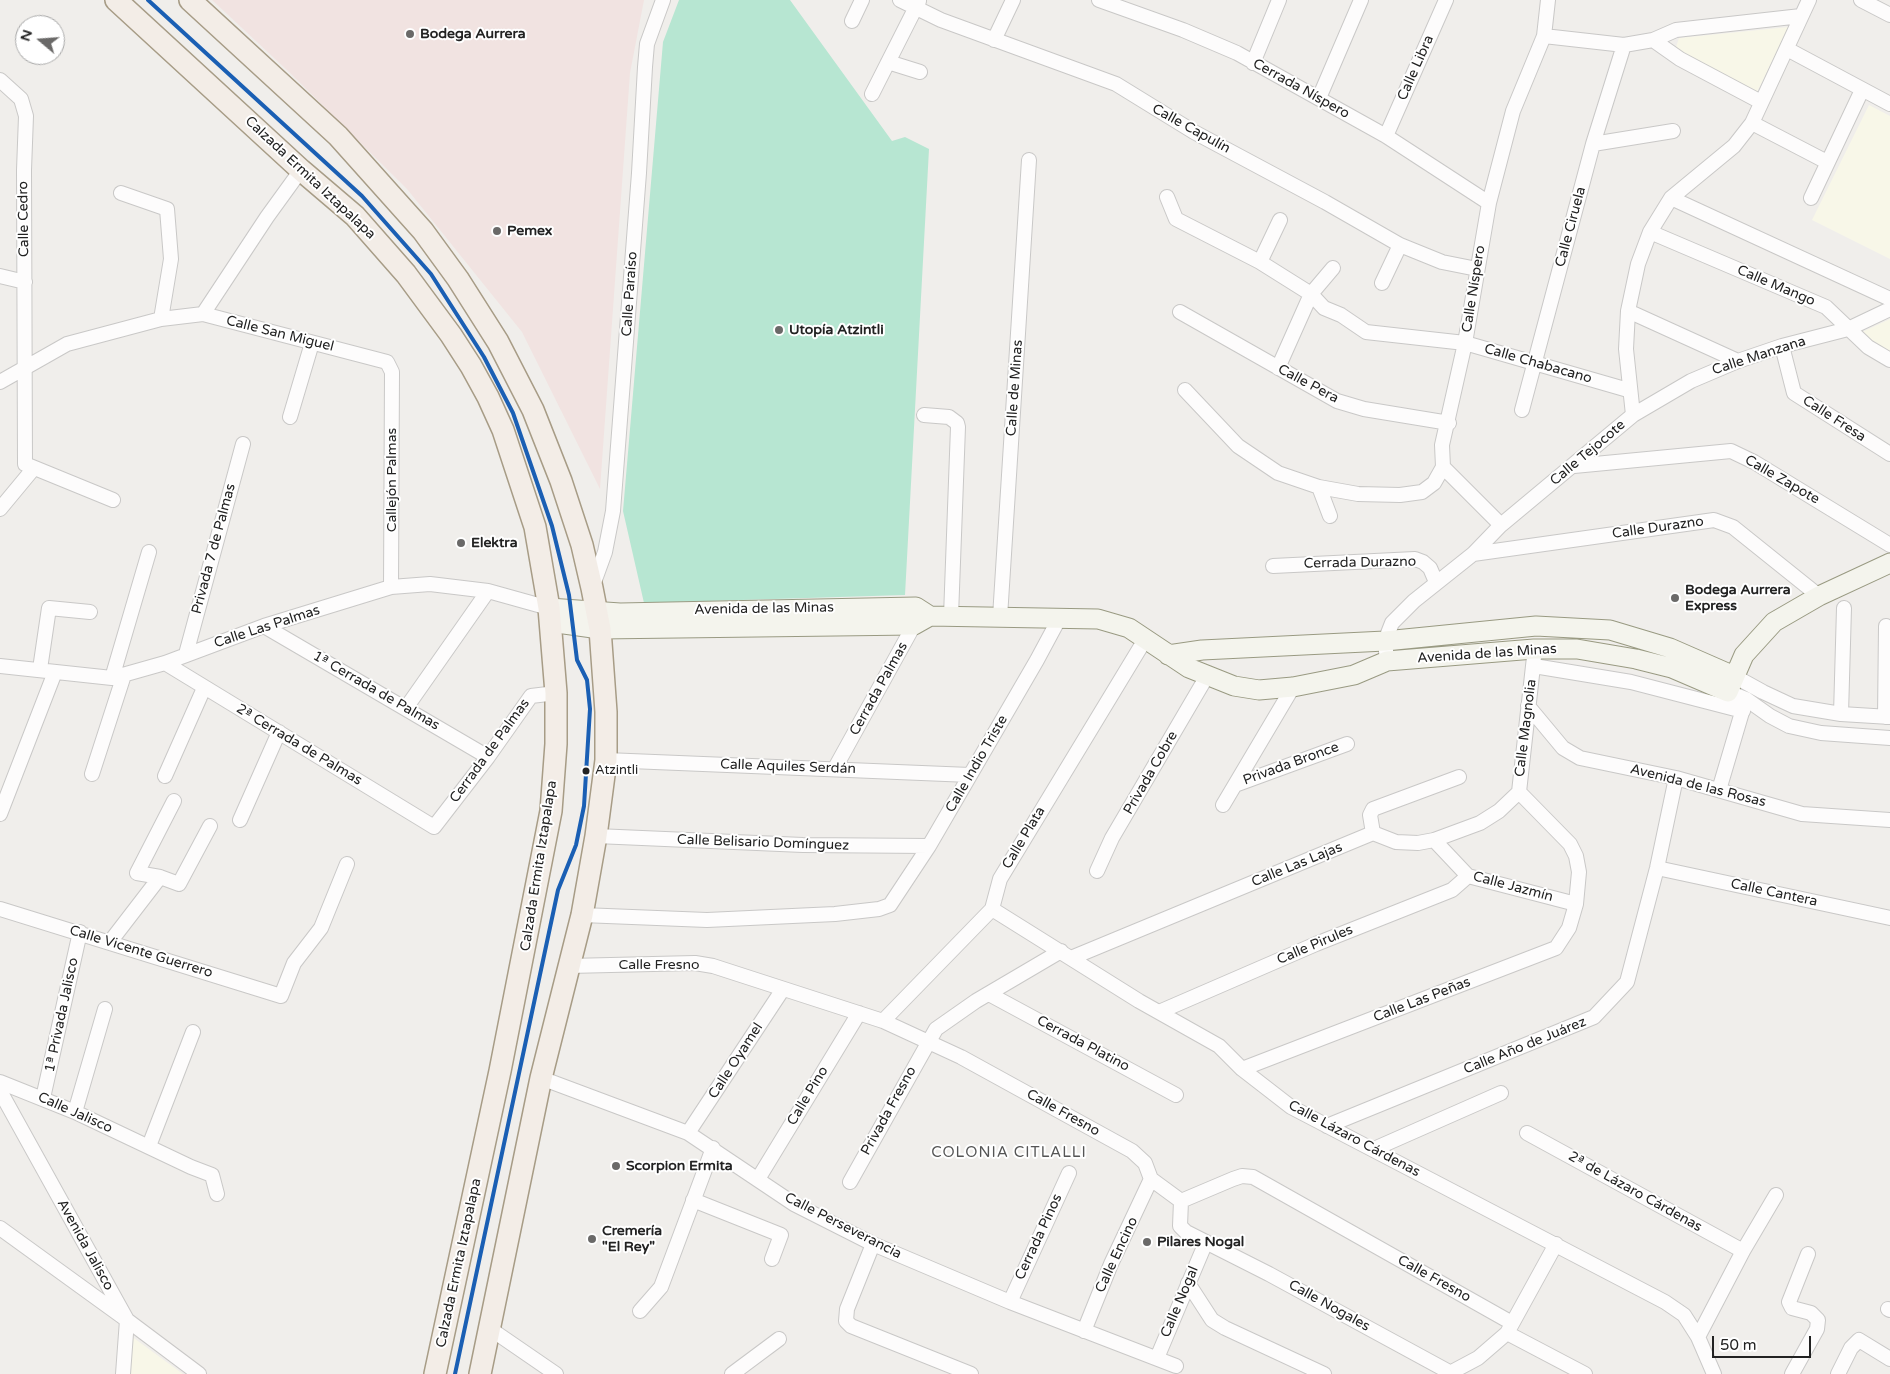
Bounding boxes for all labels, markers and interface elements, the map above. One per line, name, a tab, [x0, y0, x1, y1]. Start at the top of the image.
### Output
north arrow	[15, 15, 65, 65]
place label: Bodega Aurrera	[420, 26, 526, 42]
text: N	[16, 28, 36, 43]
marker: Bodega Aurrera	[404, 28, 416, 40]
street label: Calle Libra	[1394, 33, 1438, 103]
street label: Cerrada Níspero	[1250, 55, 1352, 123]
street label: Calle Capulín	[1149, 101, 1233, 157]
street label: Calzada Ermita Iztapalapa	[241, 113, 379, 243]
street label: Calle Cedro	[15, 181, 33, 257]
street label: Calle Ciruela	[1552, 185, 1590, 269]
place label: Pemex	[507, 223, 552, 239]
marker: Pemex	[491, 225, 503, 237]
street label: Calle Níspero	[1459, 244, 1489, 334]
street label: Calle Paraíso	[619, 251, 641, 337]
street label: Calle Mango	[1734, 262, 1818, 310]
street label: Calle San Miguel	[224, 312, 336, 356]
place label: Utopía Atzintli	[789, 322, 884, 338]
marker: Utopía Atzintli	[773, 324, 785, 336]
street label: Calle Manzana	[1710, 333, 1808, 379]
street label: Calle de Minas	[1003, 339, 1027, 437]
street label: Calle Chabacano	[1482, 341, 1594, 387]
street label: Calle Pera	[1275, 361, 1341, 407]
street label: Calle Fresa	[1799, 392, 1869, 446]
street label: Calle Tejocote	[1547, 417, 1629, 489]
street label: Callejón Palmas	[384, 428, 400, 532]
street label: Calle Zapote	[1742, 452, 1822, 508]
street label: Privada 7 de Palmas	[188, 482, 240, 616]
street label: Calle Durazno	[1611, 513, 1705, 543]
place label: Elektra	[471, 535, 518, 551]
marker: Elektra	[455, 537, 467, 549]
street label: Cerrada Durazno	[1304, 554, 1416, 572]
place label: Bodega Aurrera Express	[1685, 582, 1791, 614]
marker: Bodega Aurrera Express	[1669, 592, 1681, 604]
street label: Avenida de las Minas	[694, 599, 834, 619]
street label: Calle Las Palmas	[212, 602, 322, 652]
street label: Cerrada Palmas	[846, 639, 912, 739]
street label: Avenida de las Minas	[1417, 641, 1557, 667]
street label: 1ª Cerrada de Palmas	[310, 648, 442, 734]
street label: Calle Magnolia	[1512, 678, 1540, 778]
street label: Cerrada de Palmas	[447, 696, 533, 806]
street label: 2ª Cerrada de Palmas	[233, 701, 365, 789]
street label: Calle Indio Triste	[942, 712, 1012, 816]
street label: Privada Cobre	[1120, 728, 1182, 818]
street label: Privada Bronce	[1241, 739, 1341, 789]
street label: Calle Aquiles Serdán	[720, 756, 856, 778]
street label: Avenida de las Rosas	[1628, 761, 1768, 811]
place label: Atzintli	[595, 763, 638, 779]
marker: Atzintli	[581, 766, 591, 776]
street label: Calzada Ermita Iztapalapa	[517, 779, 561, 953]
street label: Calle Plata	[999, 804, 1049, 872]
street label: Calle Belisario Domínguez	[677, 832, 849, 854]
street label: Calle Las Lajas	[1249, 839, 1345, 891]
street label: Calle Jazmín	[1471, 868, 1555, 906]
street label: Calle Cantera	[1729, 876, 1819, 910]
street label: Calle Pirules	[1274, 921, 1356, 969]
street label: Calle Vicente Guerrero	[67, 922, 215, 982]
street label: 1ª Privada Jalisco	[42, 956, 82, 1074]
street label: Calle Fresno	[618, 957, 700, 973]
street label: Calle Las Peñas	[1371, 974, 1473, 1026]
street label: Cerrada Platino	[1034, 1012, 1132, 1076]
street label: Calle Año de Juárez	[1461, 1014, 1589, 1078]
street label: Calle Oyamel	[705, 1020, 767, 1102]
street label: Calle Pino	[784, 1063, 832, 1129]
street label: Privada Fresno	[858, 1064, 920, 1158]
street label: Calle Fresno	[1023, 1086, 1103, 1140]
street label: Calle Jalisco	[35, 1089, 115, 1137]
street label: Calle Lázaro Cárdenas	[1285, 1097, 1423, 1181]
district label: COLONIA CITLALLI	[929, 1144, 1089, 1162]
street label: 2ª de Lázaro Cárdenas	[1565, 1148, 1705, 1236]
place label: Scorpion Ermita	[626, 1158, 733, 1174]
marker: Scorpion Ermita	[610, 1160, 622, 1172]
street label: Calzada Ermita Iztapalapa	[433, 1177, 485, 1349]
street label: Calle Perseverancia	[782, 1189, 904, 1263]
street label: Cerrada Pinos	[1012, 1191, 1066, 1283]
street label: Avenida Jalisco	[53, 1197, 117, 1293]
street label: Calle Encino	[1092, 1215, 1142, 1295]
place label: Cremería "El Rey"	[602, 1223, 662, 1256]
marker: Cremería "El Rey"	[586, 1233, 598, 1245]
place label: Pilares Nogal	[1157, 1234, 1244, 1250]
marker: Pilares Nogal	[1141, 1236, 1153, 1248]
street label: Calle Fresno	[1394, 1252, 1474, 1306]
street label: Calle Nogal	[1157, 1264, 1203, 1340]
street label: Calle Nogales	[1285, 1277, 1373, 1335]
scale bar	[1715, 1326, 1814, 1358]
text: 50 m	[1720, 1336, 1757, 1354]

